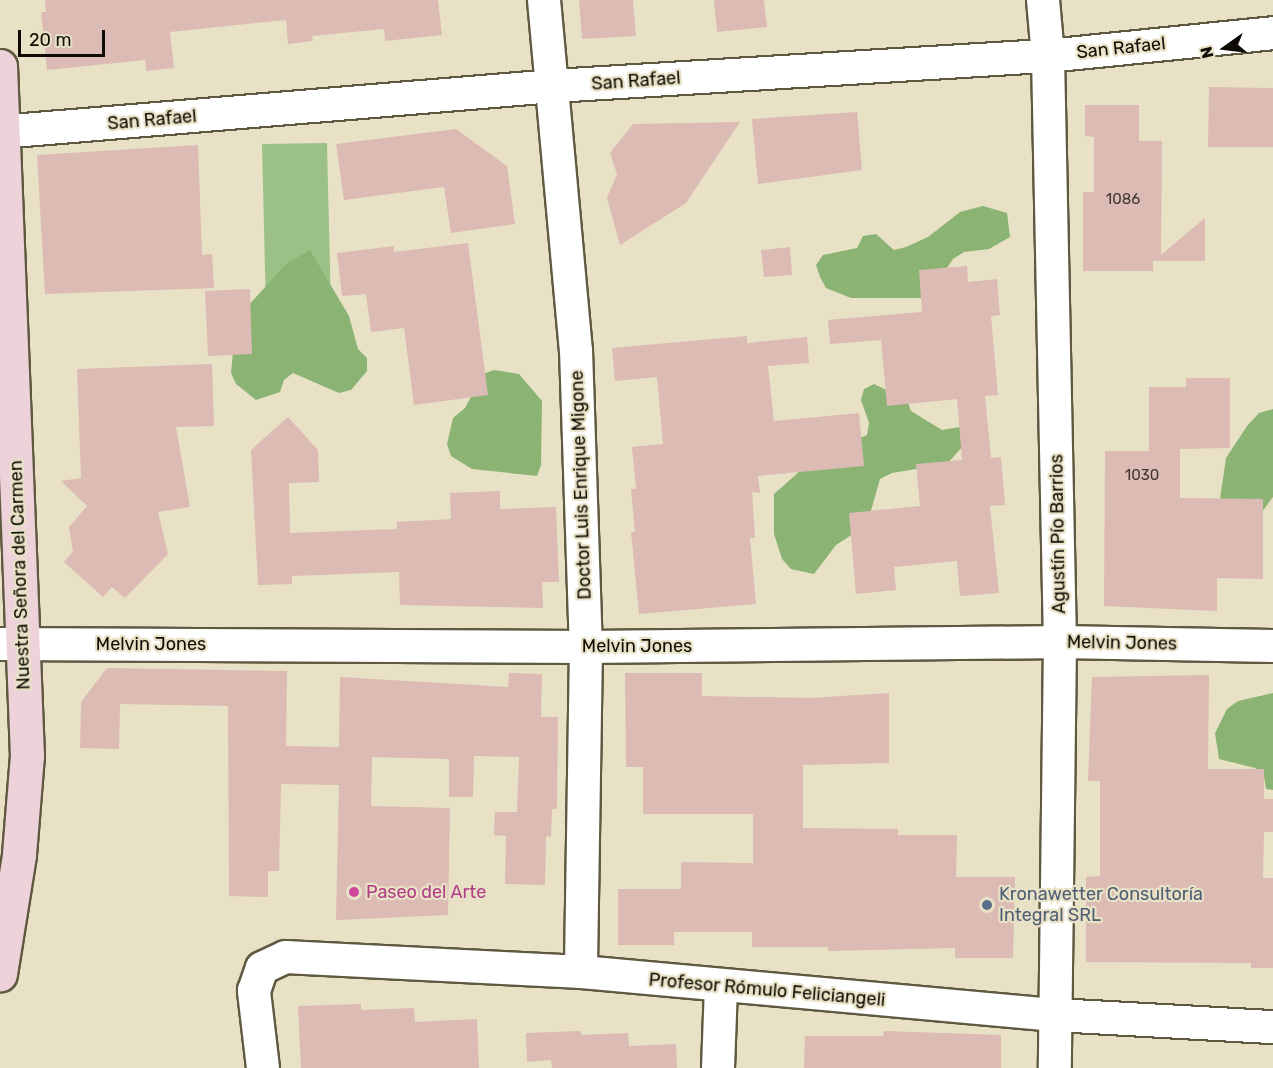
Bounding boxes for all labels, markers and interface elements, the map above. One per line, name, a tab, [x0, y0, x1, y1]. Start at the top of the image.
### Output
scale bar	[21, 18, 108, 56]
north arrow	[1195, 18, 1255, 78]
text: 20 m	[29, 29, 71, 51]
street label: San Rafael	[1075, 33, 1167, 63]
text: N	[1196, 45, 1218, 60]
street label: San Rafael	[591, 67, 681, 95]
street label: San Rafael	[107, 105, 197, 135]
house number: 1086	[1106, 191, 1140, 209]
street label: Doctor Luis Enrique Migone	[566, 370, 596, 600]
street label: Agustín Pío Barrios	[1046, 454, 1070, 614]
street label: Nuestra Señora del Carmen	[5, 460, 35, 690]
house number: 1030	[1125, 467, 1159, 485]
street label: Melvin Jones	[1067, 631, 1177, 655]
street label: Melvin Jones	[96, 633, 206, 655]
street label: Melvin Jones	[582, 635, 692, 657]
place label: Paseo del Arte	[366, 881, 487, 903]
place label: Kronawetter Consultoría Integral SRL	[999, 884, 1203, 926]
marker: Paseo del Arte	[347, 885, 361, 899]
marker: Kronawetter Consultoría Integral SRL	[980, 898, 994, 912]
street label: Profesor Rómulo Feliciangeli	[648, 969, 886, 1011]

